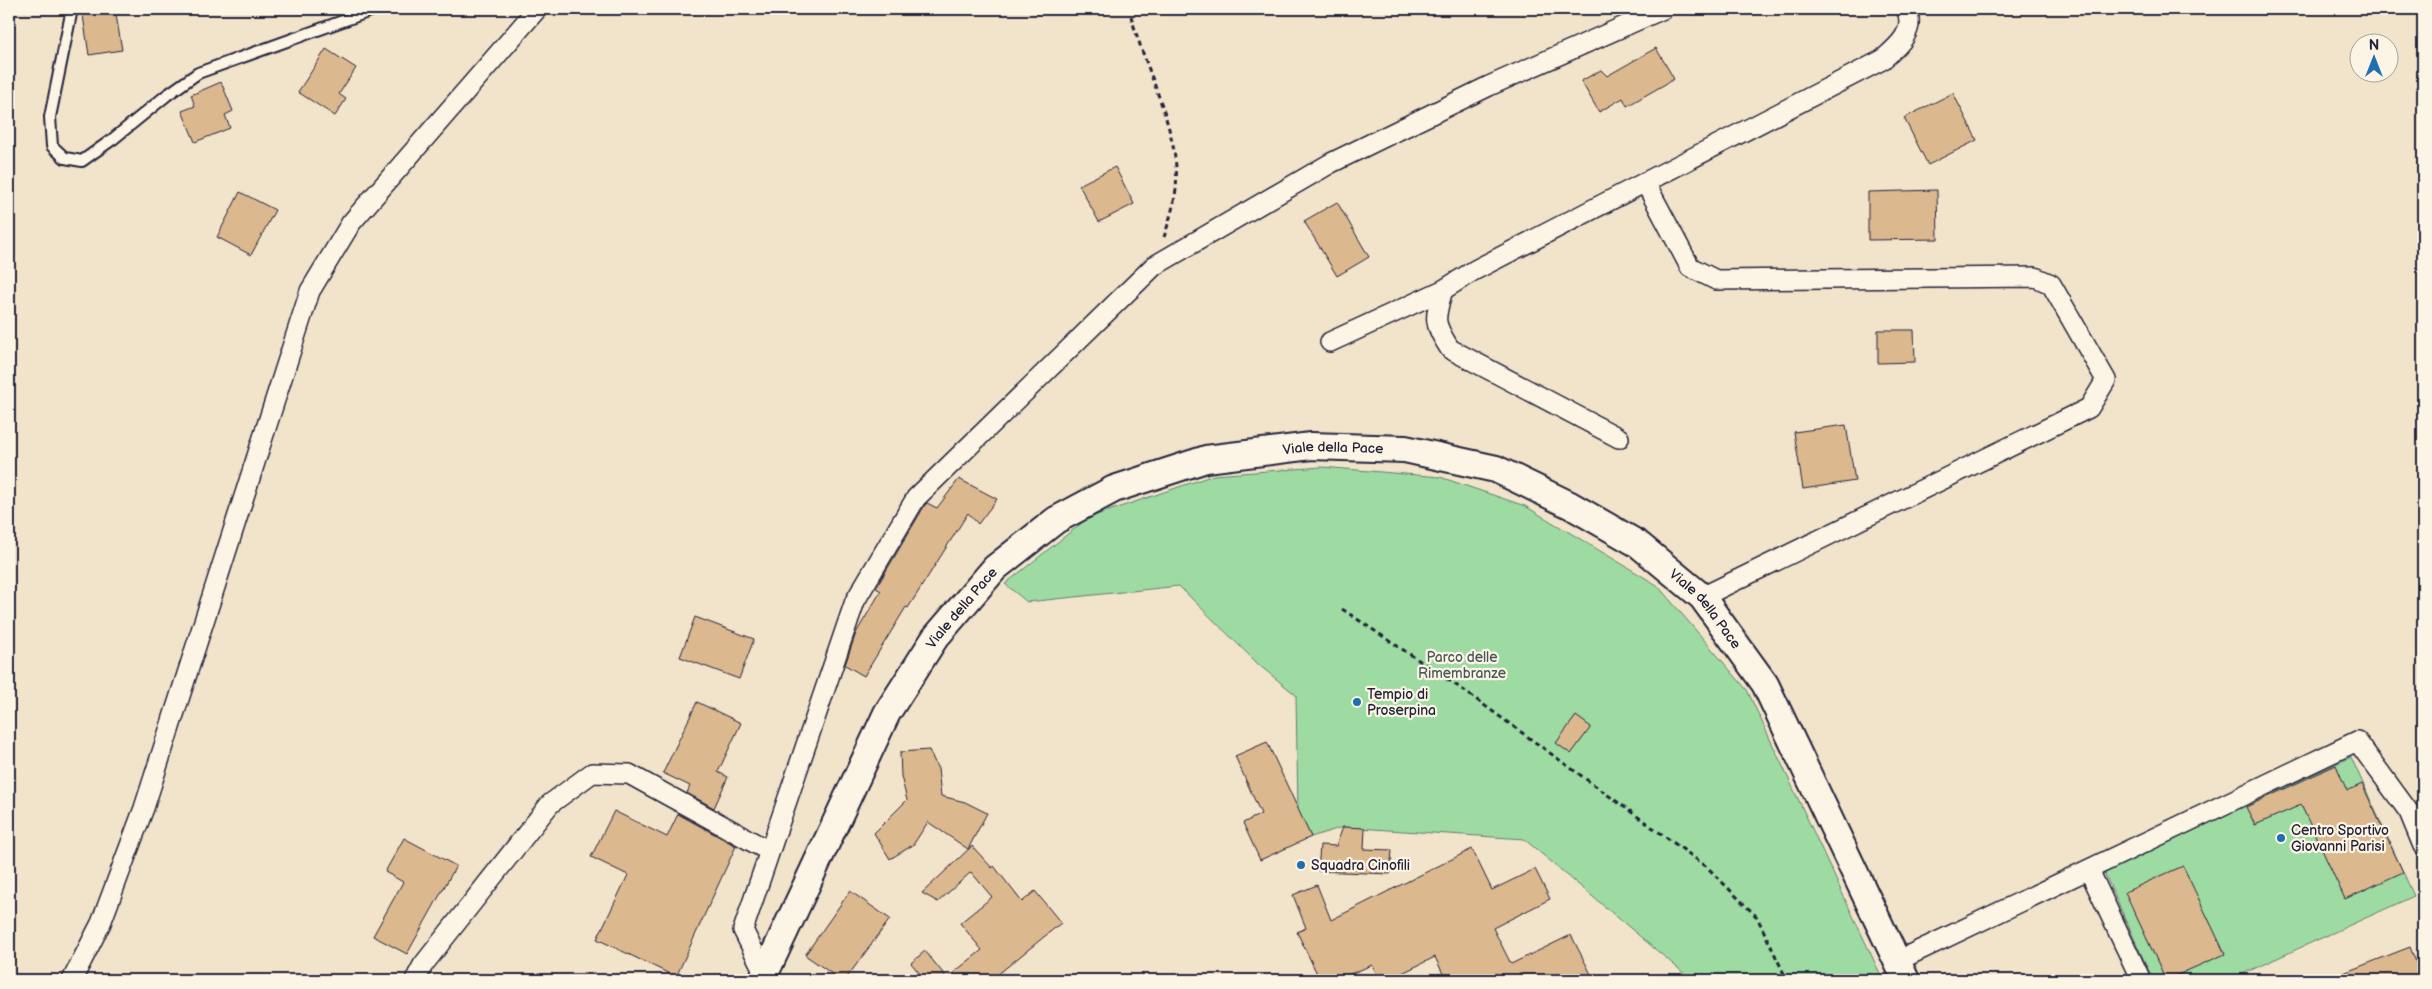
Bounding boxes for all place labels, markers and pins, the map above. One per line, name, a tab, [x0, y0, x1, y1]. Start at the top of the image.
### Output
place label: Tempio di Proserpina	[1367, 686, 1436, 719]
marker: Tempio di Proserpina	[1351, 696, 1363, 708]
place label: Centro Sportivo Giovanni Parisi	[2291, 822, 2389, 855]
marker: Centro Sportivo Giovanni Parisi	[2275, 832, 2287, 844]
place label: Squadra Cinofili	[1311, 857, 1410, 874]
marker: Squadra Cinofili	[1295, 859, 1307, 871]

